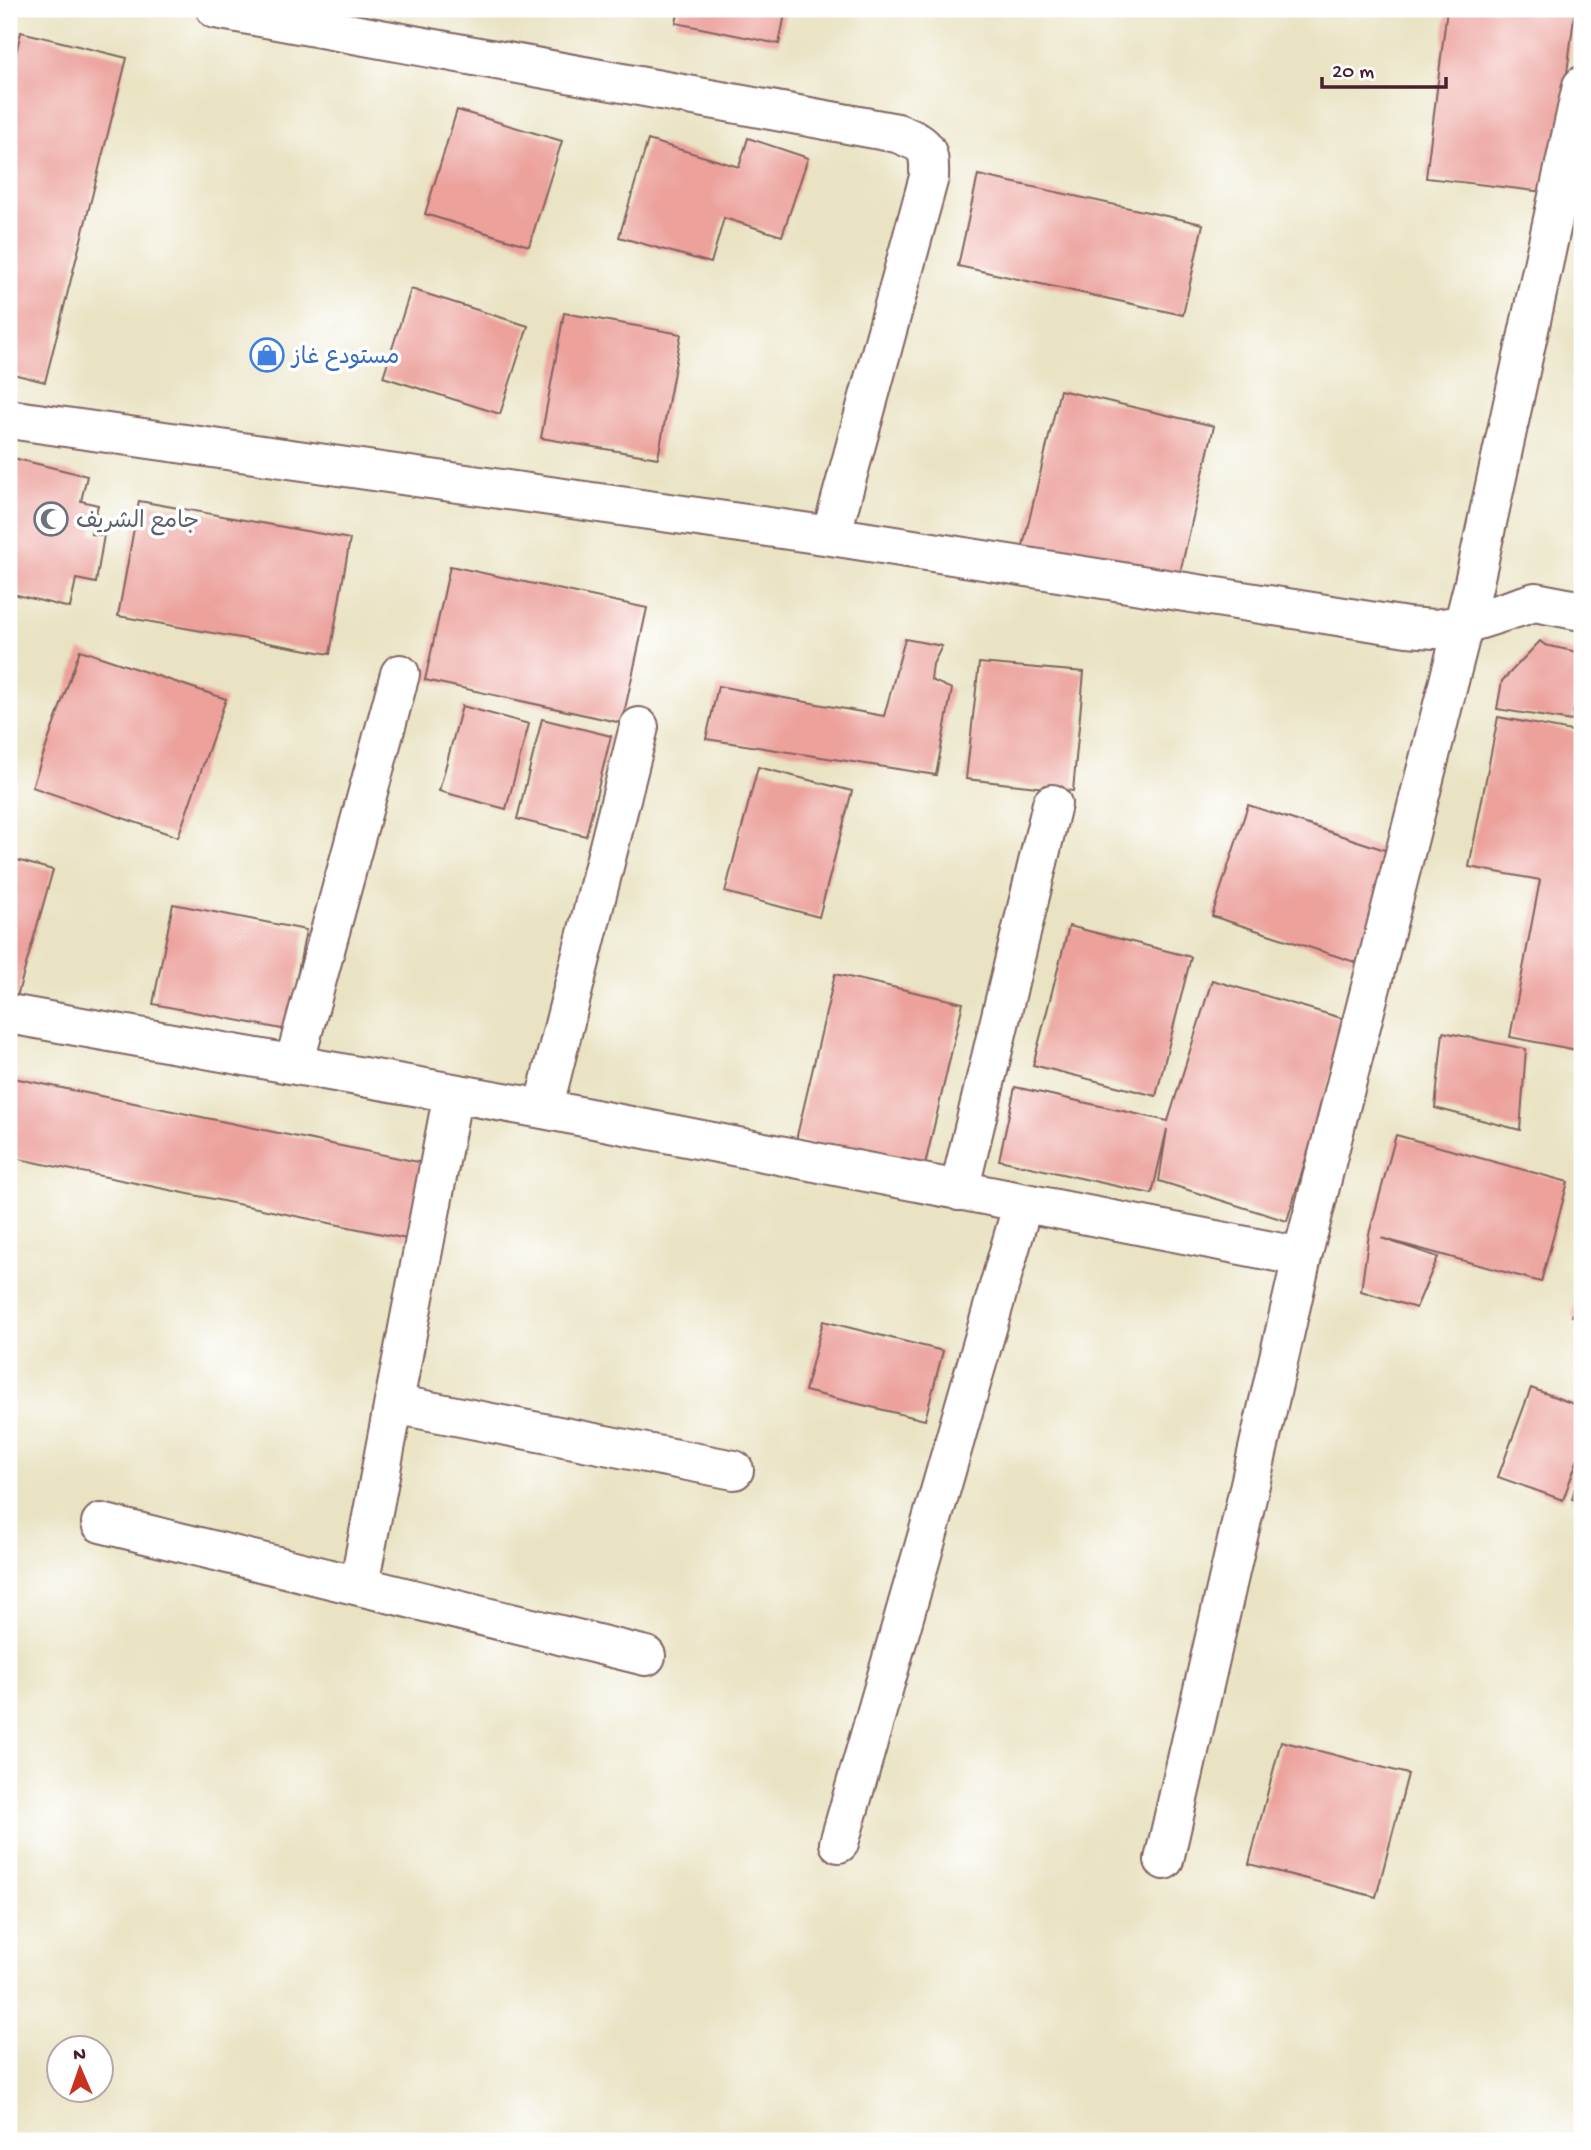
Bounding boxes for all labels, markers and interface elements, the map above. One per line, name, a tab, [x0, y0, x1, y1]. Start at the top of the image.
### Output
scale bar	[1322, 46, 1446, 90]
text: 20 m	[1332, 61, 1374, 86]
shop icon: مستودع غاز	[248, 336, 286, 374]
place label: مستودع غاز	[290, 345, 399, 372]
mosque icon: جامع الشريف	[32, 500, 70, 538]
place label: جامع الشريف	[76, 509, 199, 536]
north arrow	[46, 2035, 116, 2104]
text: N	[73, 2044, 86, 2067]

